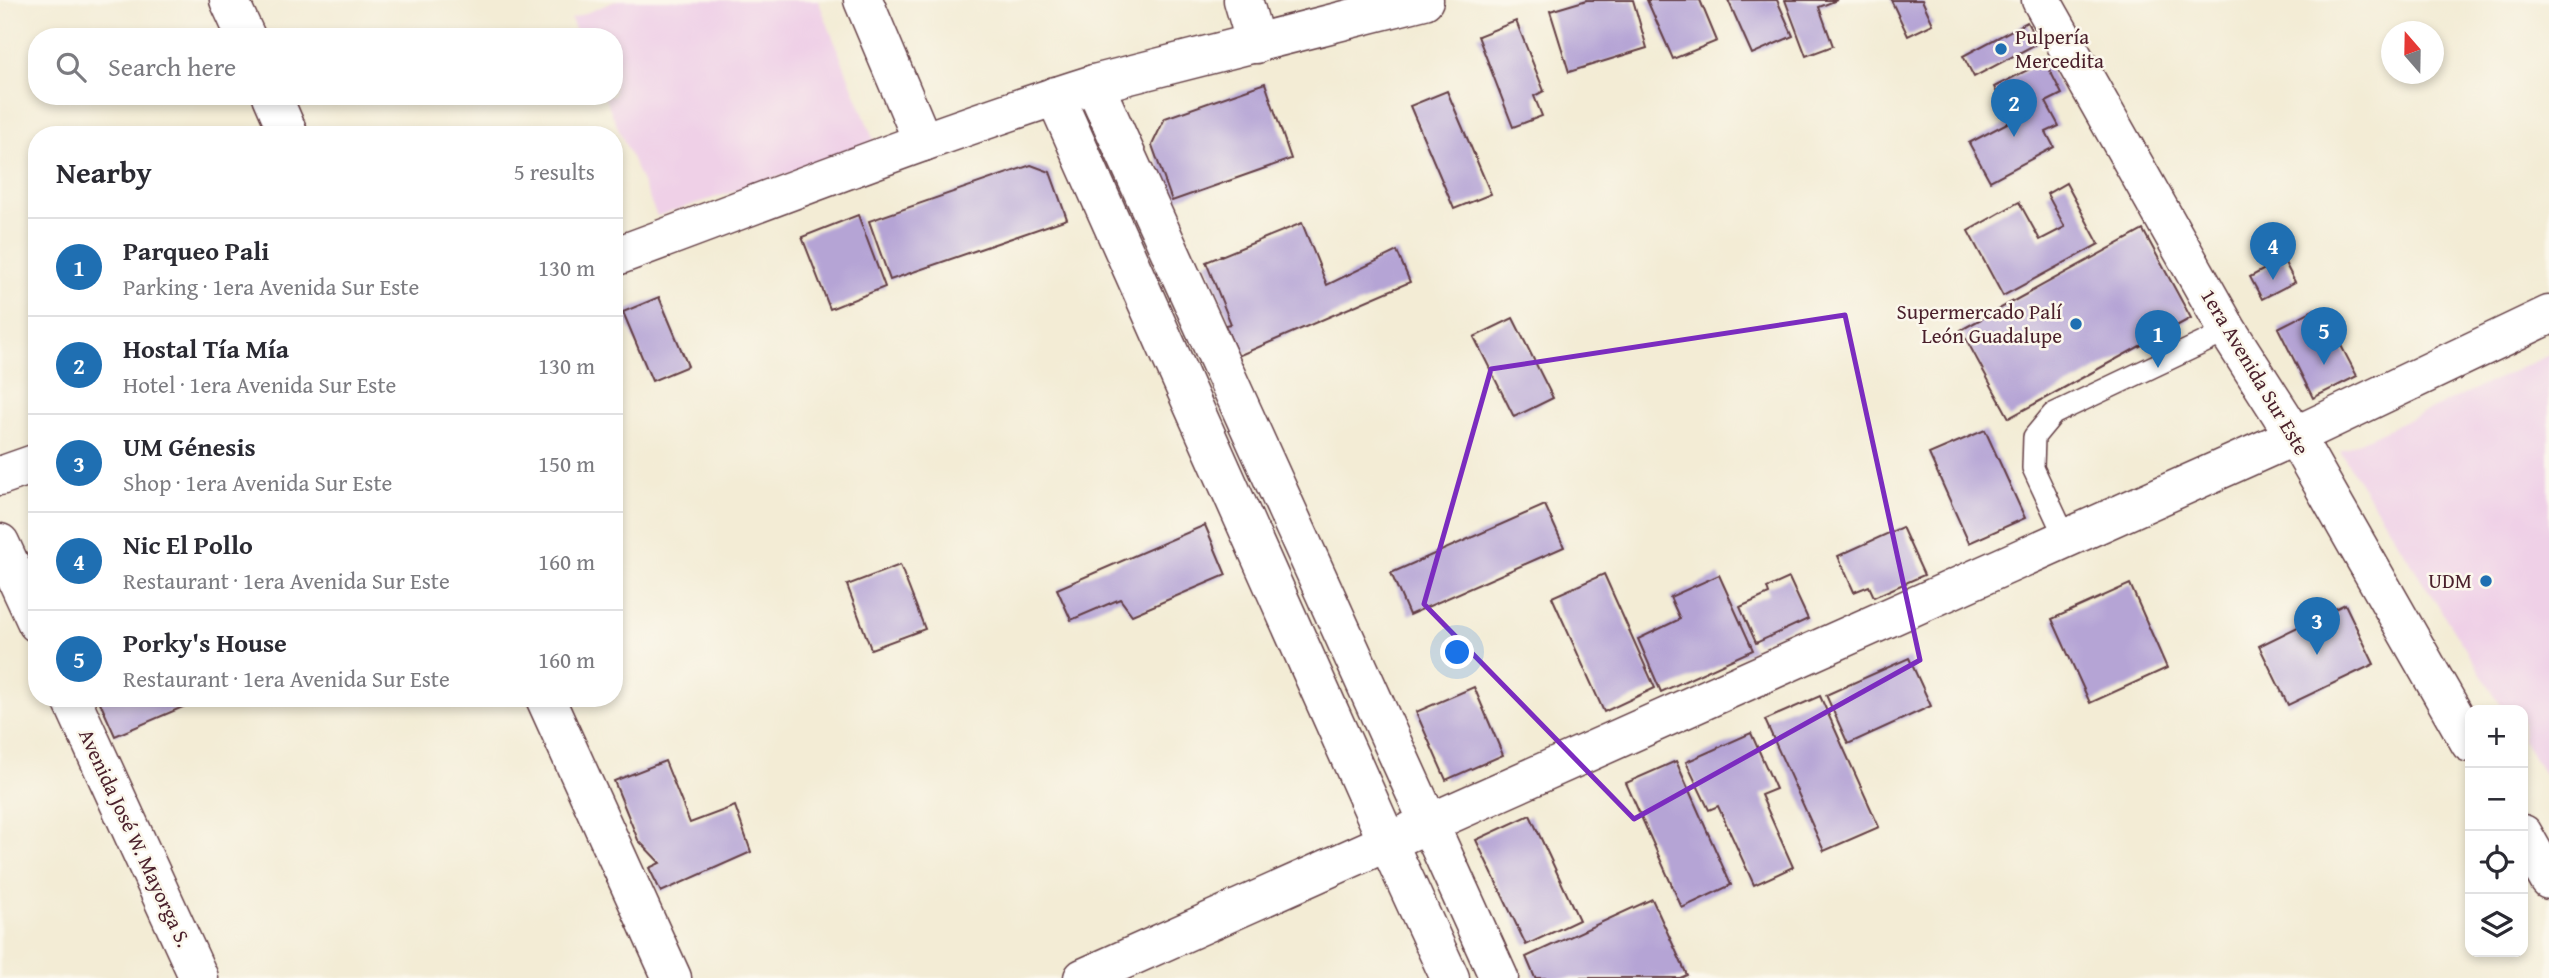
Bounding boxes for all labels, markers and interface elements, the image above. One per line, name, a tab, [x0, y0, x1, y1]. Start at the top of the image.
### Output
place label: Pulpería Mercedita	[2015, 21, 2104, 76]
north arrow	[2381, 21, 2444, 84]
search box	[28, 28, 623, 105]
marker: Pulpería Mercedita	[1993, 41, 2009, 57]
text: Search here	[108, 47, 236, 86]
icon: search	[52, 48, 90, 86]
pin: 2	[1991, 79, 2037, 137]
text: Nearby	[56, 150, 152, 194]
text: 5 results	[514, 155, 595, 188]
pin: 4	[2250, 222, 2296, 280]
text: Parqueo Pali	[123, 231, 269, 270]
text: 1	[73, 251, 85, 284]
text: 130 m	[538, 251, 595, 284]
text: Parking · 1era Avenida Sur Este	[123, 270, 419, 303]
street label: 1era Avenida Sur Este	[2193, 283, 2317, 461]
place label: Supermercado Palí León Guadalupe	[1896, 296, 2063, 351]
pin: 5	[2301, 307, 2347, 365]
pin: 1	[2135, 310, 2181, 368]
marker: Supermercado Palí León Guadalupe	[2068, 316, 2084, 332]
text: Hostal Tía Mía	[123, 329, 289, 368]
text: 2	[73, 349, 85, 382]
text: 130 m	[538, 349, 595, 382]
text: Hotel · 1era Avenida Sur Este	[123, 368, 396, 401]
text: UM Génesis	[123, 427, 256, 466]
text: 3	[73, 447, 85, 480]
text: 150 m	[538, 447, 595, 480]
text: Shop · 1era Avenida Sur Este	[123, 466, 392, 499]
text: Nic El Pollo	[123, 525, 253, 564]
text: 4	[73, 545, 85, 578]
text: 160 m	[538, 545, 595, 578]
text: Restaurant · 1era Avenida Sur Este	[123, 564, 450, 597]
place label: UDM	[2428, 565, 2472, 596]
marker: UDM	[2478, 573, 2494, 589]
pin: 3	[2294, 597, 2340, 655]
text: Porky's House	[123, 623, 287, 662]
your location	[1440, 635, 1474, 669]
text: 5	[73, 643, 85, 676]
text: 160 m	[538, 643, 595, 676]
text: Restaurant · 1era Avenida Sur Este	[123, 662, 450, 695]
map controls	[2465, 705, 2528, 957]
button: +	[2465, 705, 2528, 768]
street label: Avenida José W. Mayorga S.	[71, 724, 200, 952]
button: −	[2465, 768, 2528, 831]
button: locate	[2465, 831, 2528, 894]
button: layers	[2465, 894, 2528, 957]

